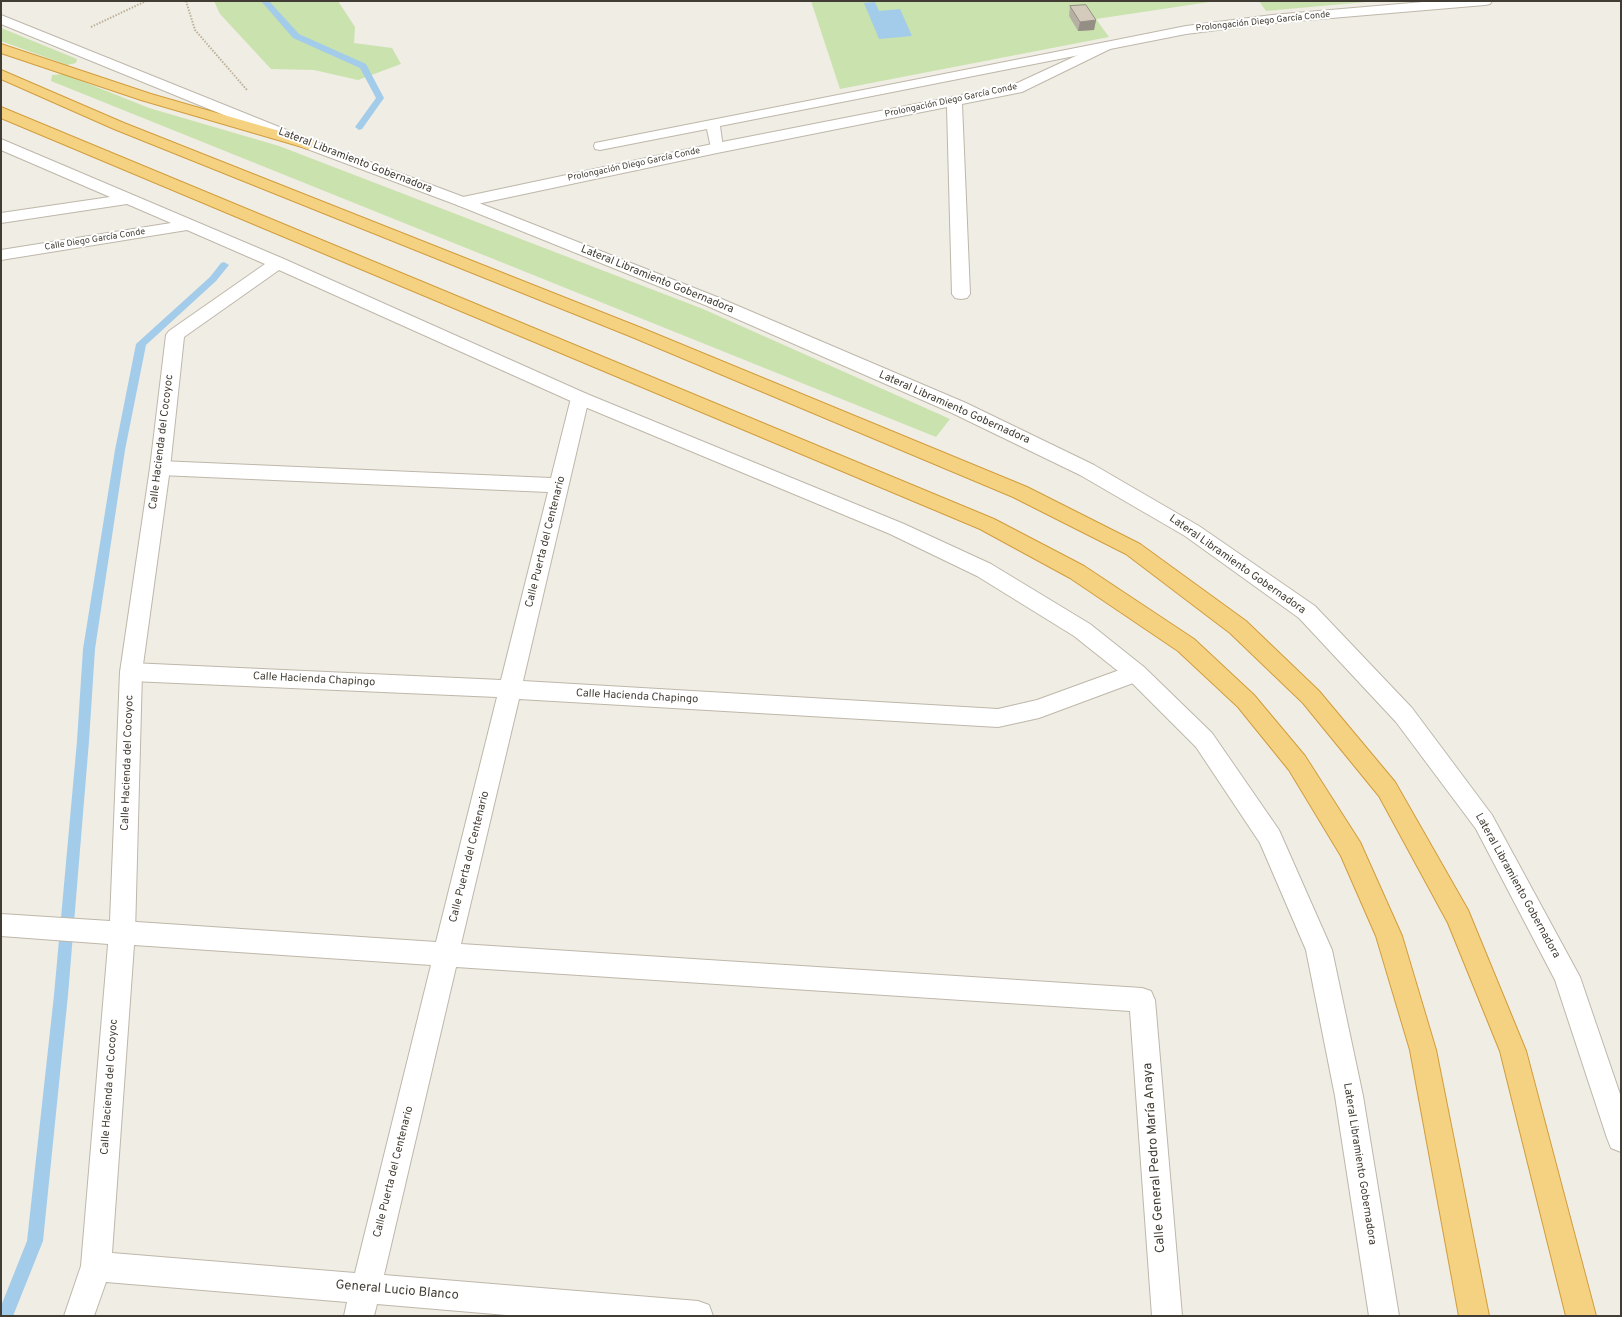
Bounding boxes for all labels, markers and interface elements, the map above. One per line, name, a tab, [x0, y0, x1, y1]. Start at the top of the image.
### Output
street label: Prolongación Diego García Conde	[1195, 10, 1331, 34]
street label: Prolongación Diego García Conde	[884, 82, 1018, 120]
street label: Lateral Libramiento Gobernadora	[276, 125, 434, 197]
street label: Prolongación Diego García Conde	[567, 146, 701, 184]
street label: Calle Diego García Conde	[44, 227, 146, 253]
street label: Lateral Libramiento Gobernadora	[579, 243, 735, 317]
street label: Lateral Libramiento Gobernadora	[877, 369, 1031, 447]
street label: Calle Hacienda del Cocoyoc	[147, 374, 177, 510]
street label: Calle Puerta del Centenario	[523, 475, 569, 609]
street label: Lateral Libramiento Gobernadora	[1166, 513, 1308, 617]
street label: Calle Hacienda Chapingo	[252, 670, 376, 690]
street label: Calle Hacienda Chapingo	[575, 687, 699, 707]
street label: Calle Hacienda del Cocoyoc	[119, 695, 137, 831]
street label: Calle Puerta del Centenario	[447, 790, 493, 924]
street label: Lateral Libramiento Gobernadora	[1472, 811, 1562, 961]
street label: Calle Hacienda del Cocoyoc	[99, 1019, 121, 1155]
street label: Calle General Pedro María Anaya	[1141, 1062, 1169, 1254]
street label: Lateral Libramiento Gobernadora	[1340, 1082, 1378, 1246]
street label: Calle Puerta del Centenario	[371, 1105, 417, 1239]
street label: General Lucio Blanco	[335, 1278, 459, 1304]

